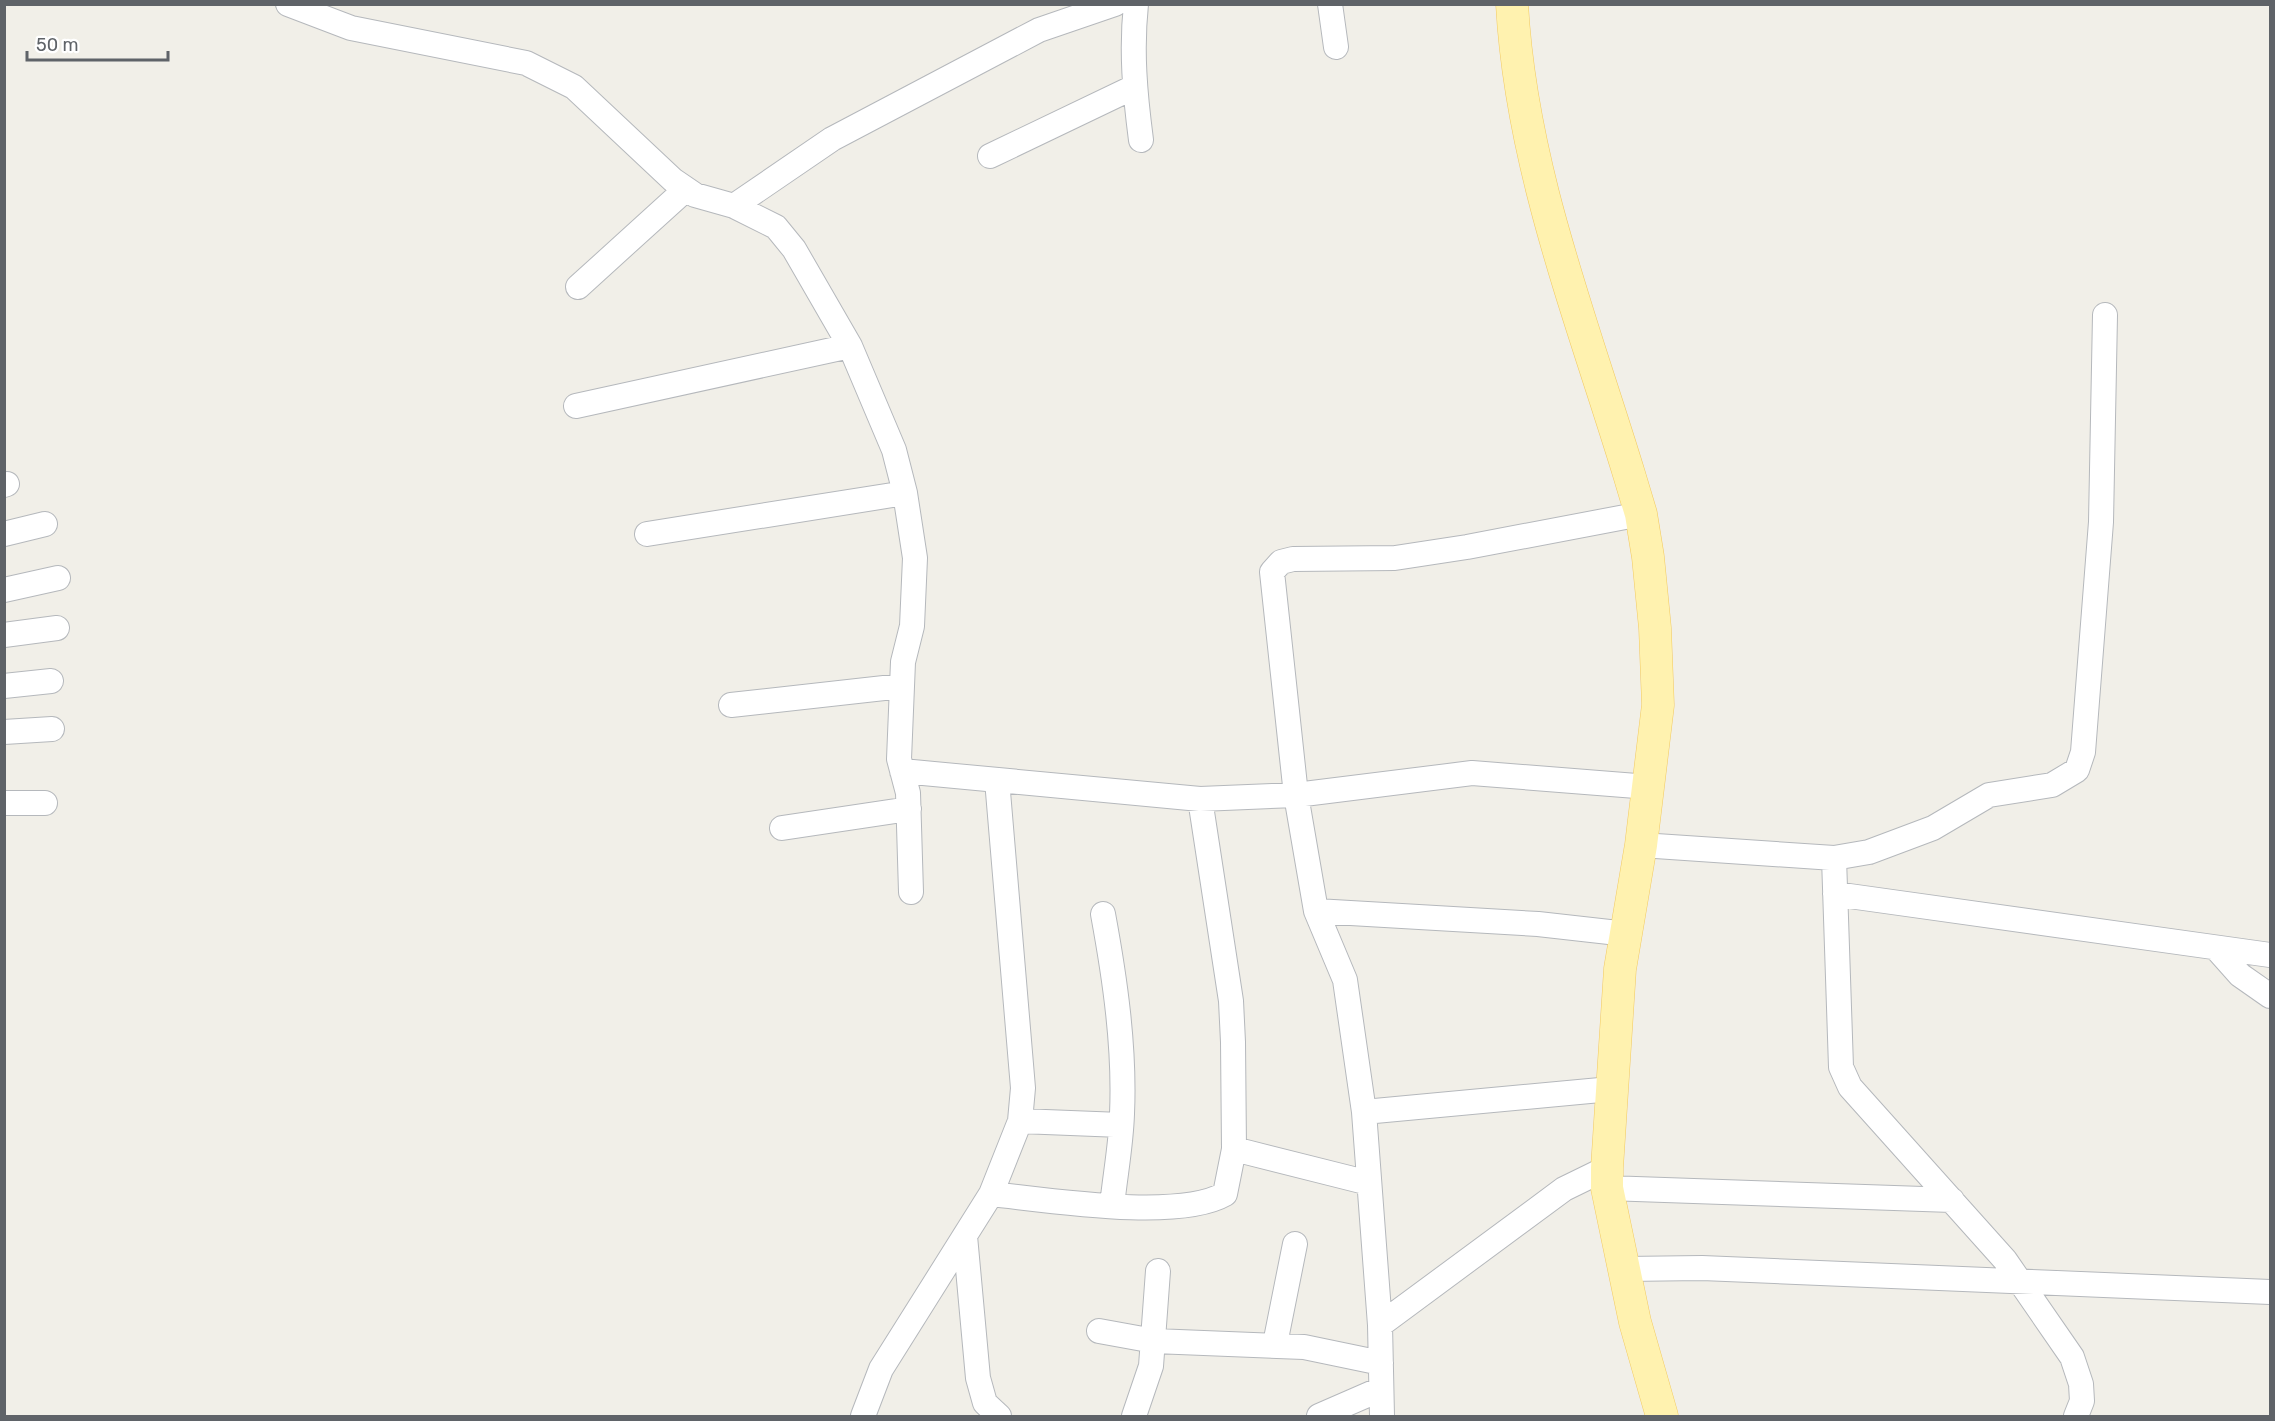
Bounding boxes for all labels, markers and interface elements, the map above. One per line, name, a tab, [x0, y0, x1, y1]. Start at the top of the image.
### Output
scale bar	[27, 24, 168, 62]
text: 50 m	[36, 34, 79, 56]

